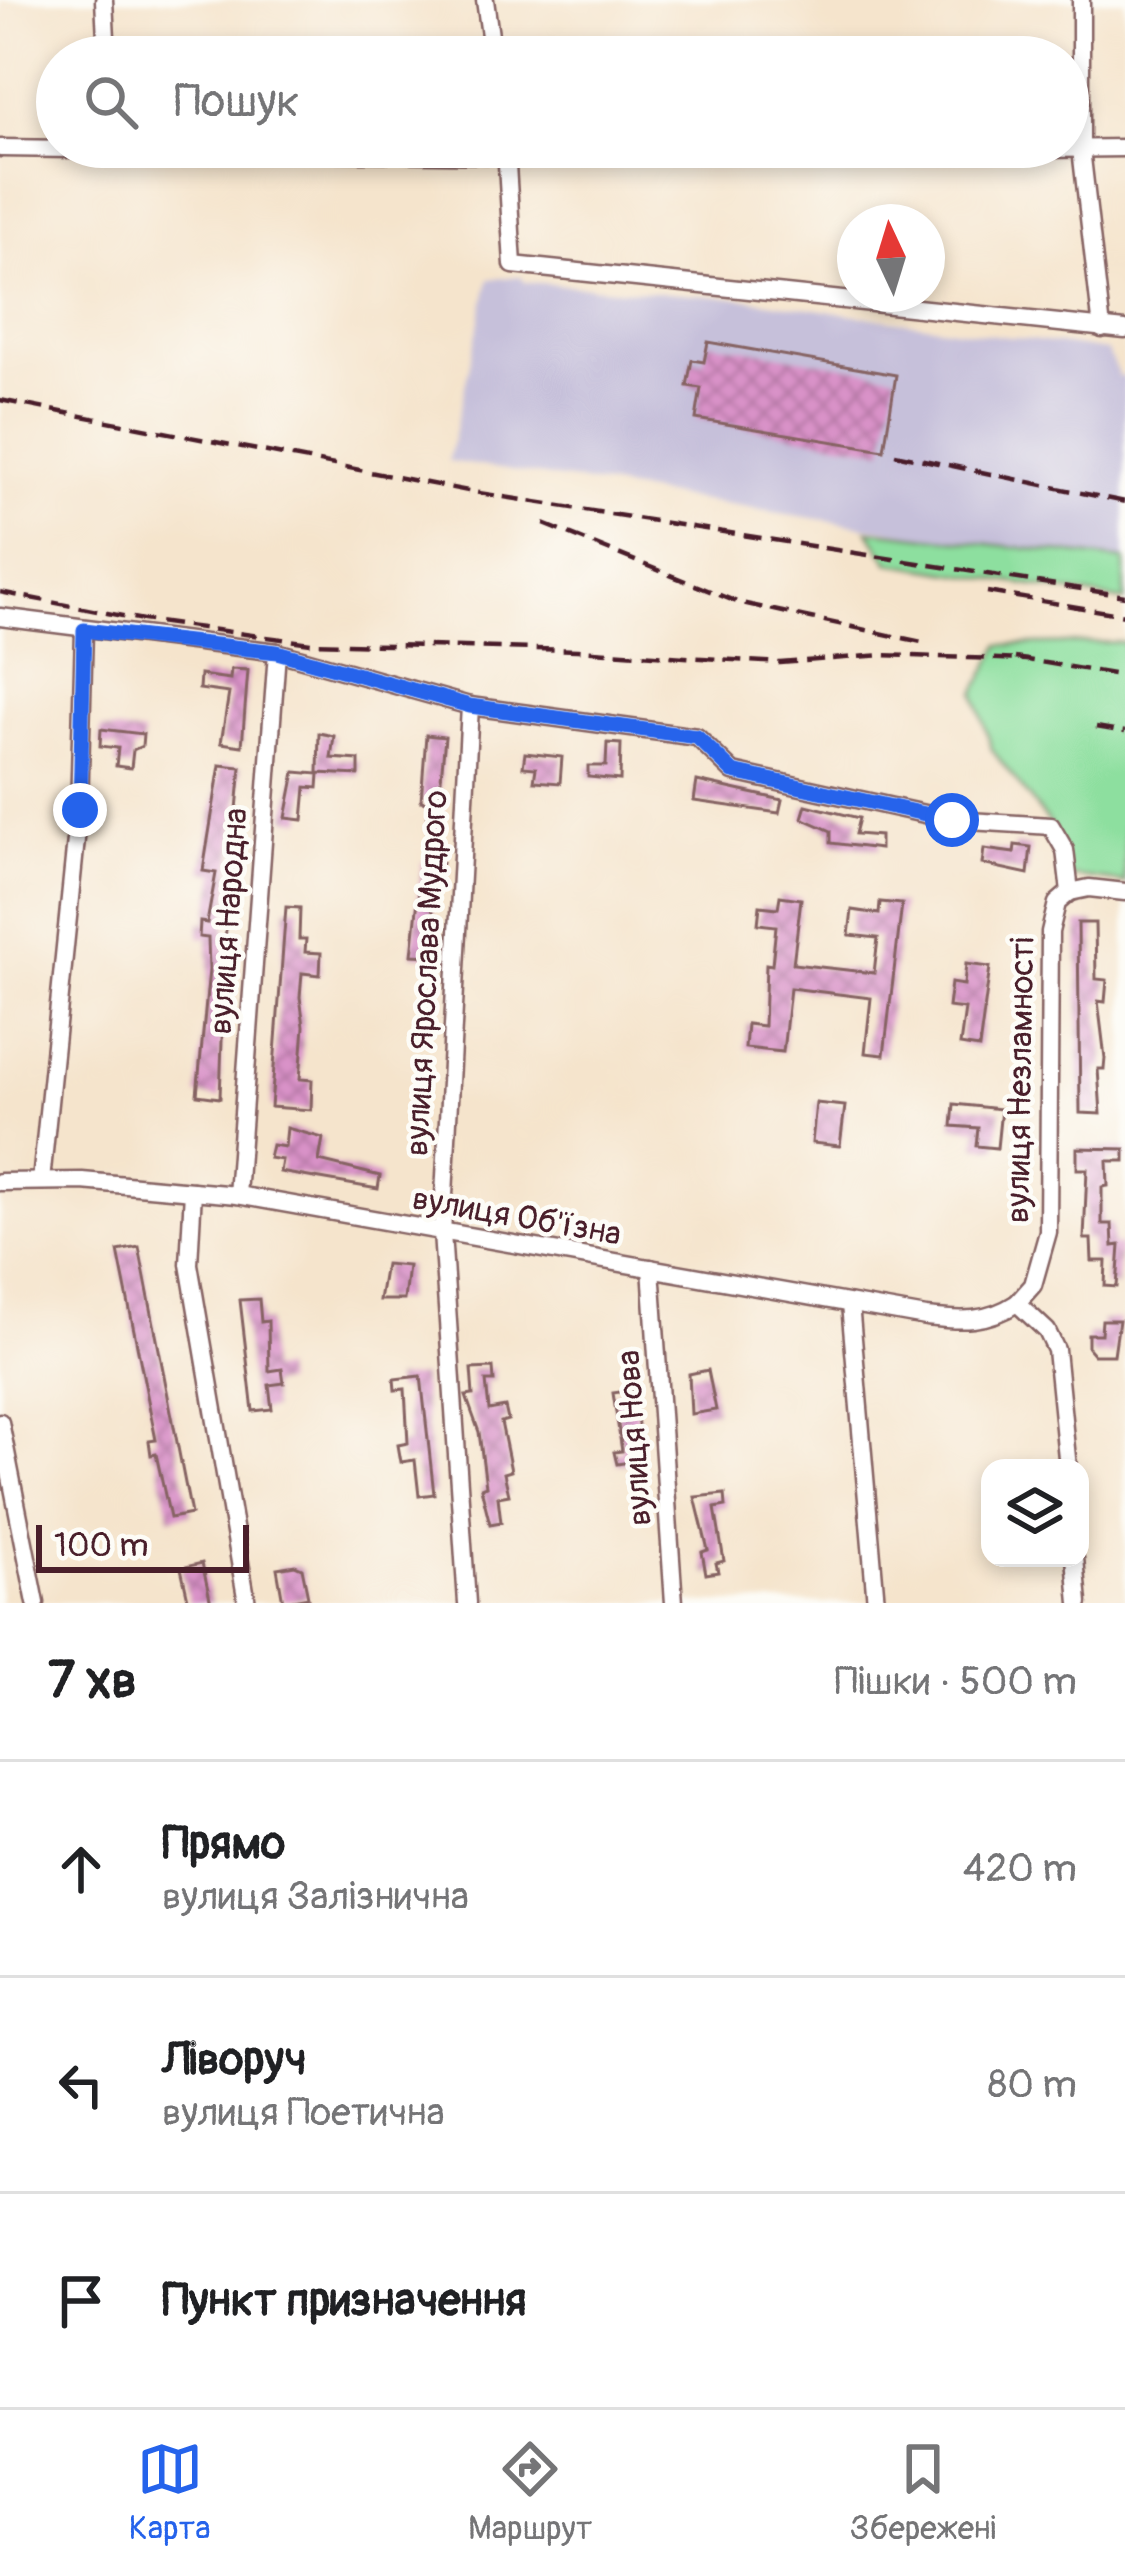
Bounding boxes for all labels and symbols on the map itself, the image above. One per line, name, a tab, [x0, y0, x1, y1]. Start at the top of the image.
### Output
north arrow	[837, 204, 945, 312]
route end	[53, 783, 107, 837]
street label: вулиця Ярослава Мудрого	[396, 789, 457, 1157]
route start	[925, 793, 979, 847]
street label: вулиця Народна	[200, 807, 257, 1036]
street label: вулиця Незламності	[998, 937, 1043, 1223]
street label: вулиця Об'їзна	[409, 1178, 624, 1255]
street label: вулиця Нова	[608, 1349, 661, 1527]
scale bar	[36, 1519, 249, 1572]

